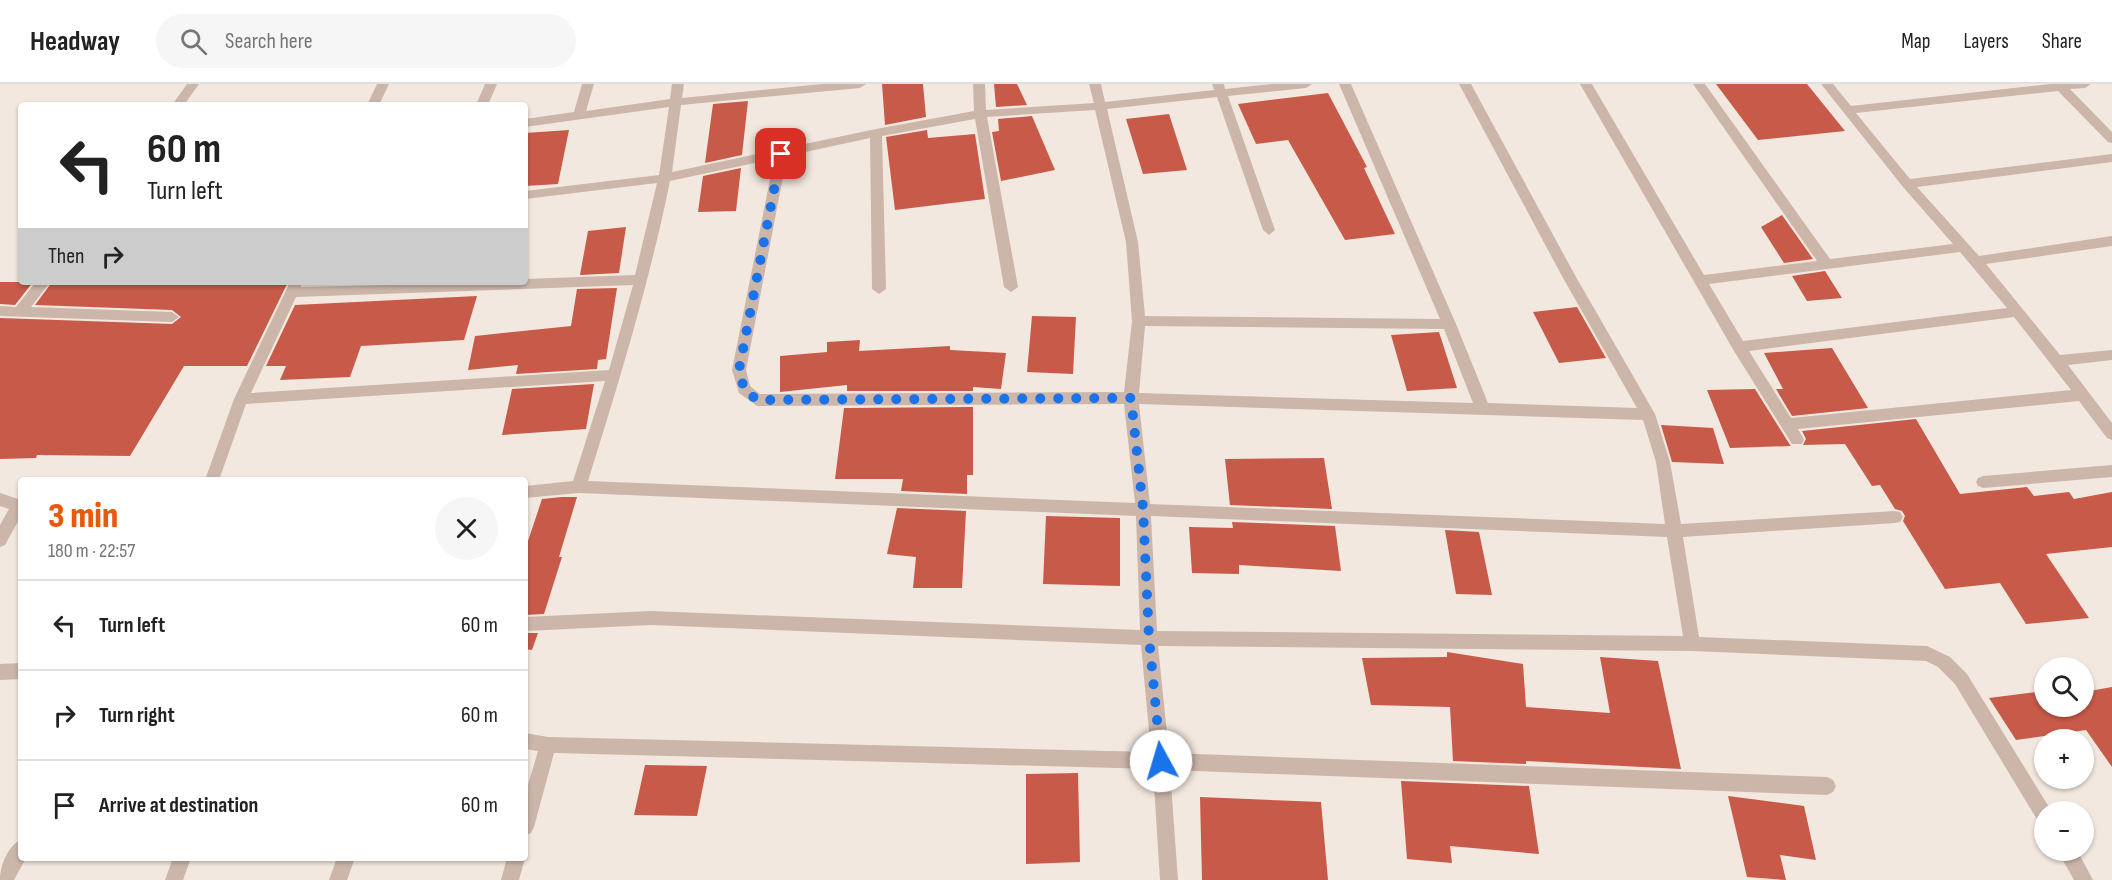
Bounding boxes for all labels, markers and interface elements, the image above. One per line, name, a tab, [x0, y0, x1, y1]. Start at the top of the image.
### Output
search box	[156, 14, 576, 68]
text: Headway	[30, 25, 120, 58]
icon: search	[177, 25, 210, 58]
text: Search here	[225, 28, 312, 55]
text: Map	[1901, 29, 1930, 54]
text: Layers	[1963, 29, 2009, 54]
text: Share	[2042, 29, 2082, 54]
text: 60 m	[147, 124, 221, 175]
icon: left	[48, 126, 126, 204]
pin	[755, 128, 806, 179]
icon: arrive	[764, 137, 797, 170]
text: Turn left	[147, 175, 223, 207]
icon: right	[96, 240, 129, 273]
text: Then	[48, 243, 84, 270]
text: 3 min	[48, 495, 118, 538]
button: close	[435, 497, 498, 560]
text: 180 m · 22:57	[48, 539, 135, 563]
icon: left	[48, 609, 81, 642]
text: Turn left	[99, 612, 165, 639]
text: 60 m	[461, 612, 498, 639]
map controls	[2034, 657, 2094, 861]
button: search	[2034, 657, 2094, 717]
icon: right	[48, 699, 81, 732]
text: Turn right	[99, 702, 175, 729]
text: 60 m	[461, 702, 498, 729]
position arrow	[1129, 729, 1193, 793]
button: +	[2034, 729, 2094, 789]
icon: arrive	[48, 789, 81, 822]
text: Arrive at destination	[99, 792, 258, 819]
text: 60 m	[461, 792, 498, 819]
button: −	[2034, 801, 2094, 861]

